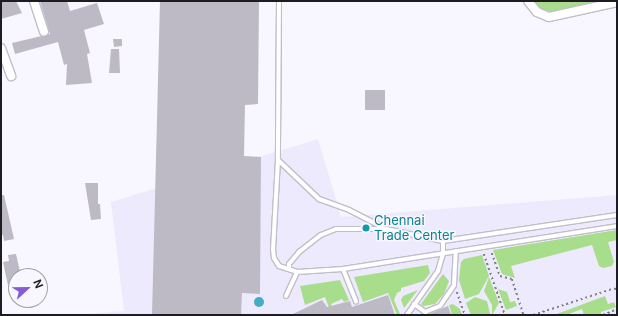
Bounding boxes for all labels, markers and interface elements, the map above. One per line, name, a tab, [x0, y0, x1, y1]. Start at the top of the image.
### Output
place label: Chennai Trade Center	[374, 213, 454, 244]
marker: Chennai Trade Center	[361, 223, 371, 233]
north arrow	[8, 268, 48, 308]
text: N	[30, 277, 46, 290]

